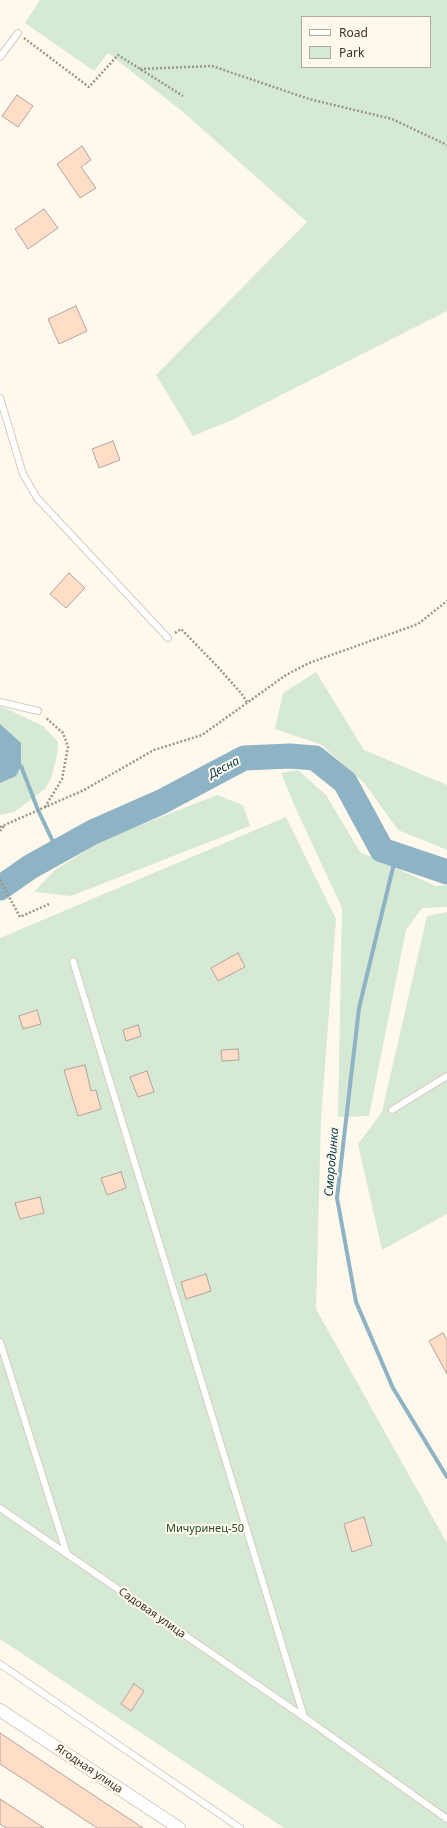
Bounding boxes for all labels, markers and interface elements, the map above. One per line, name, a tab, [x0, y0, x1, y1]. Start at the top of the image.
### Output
legend	[301, 16, 431, 68]
text: Road	[339, 24, 368, 41]
text: Park	[339, 44, 364, 61]
water label: Десна	[206, 754, 242, 782]
water label: Смородинка	[322, 1127, 342, 1197]
park label: Мичуринец-50	[166, 1522, 244, 1536]
street label: Садовая улица	[116, 1585, 188, 1641]
street label: Ягодная улица	[53, 1742, 125, 1796]

